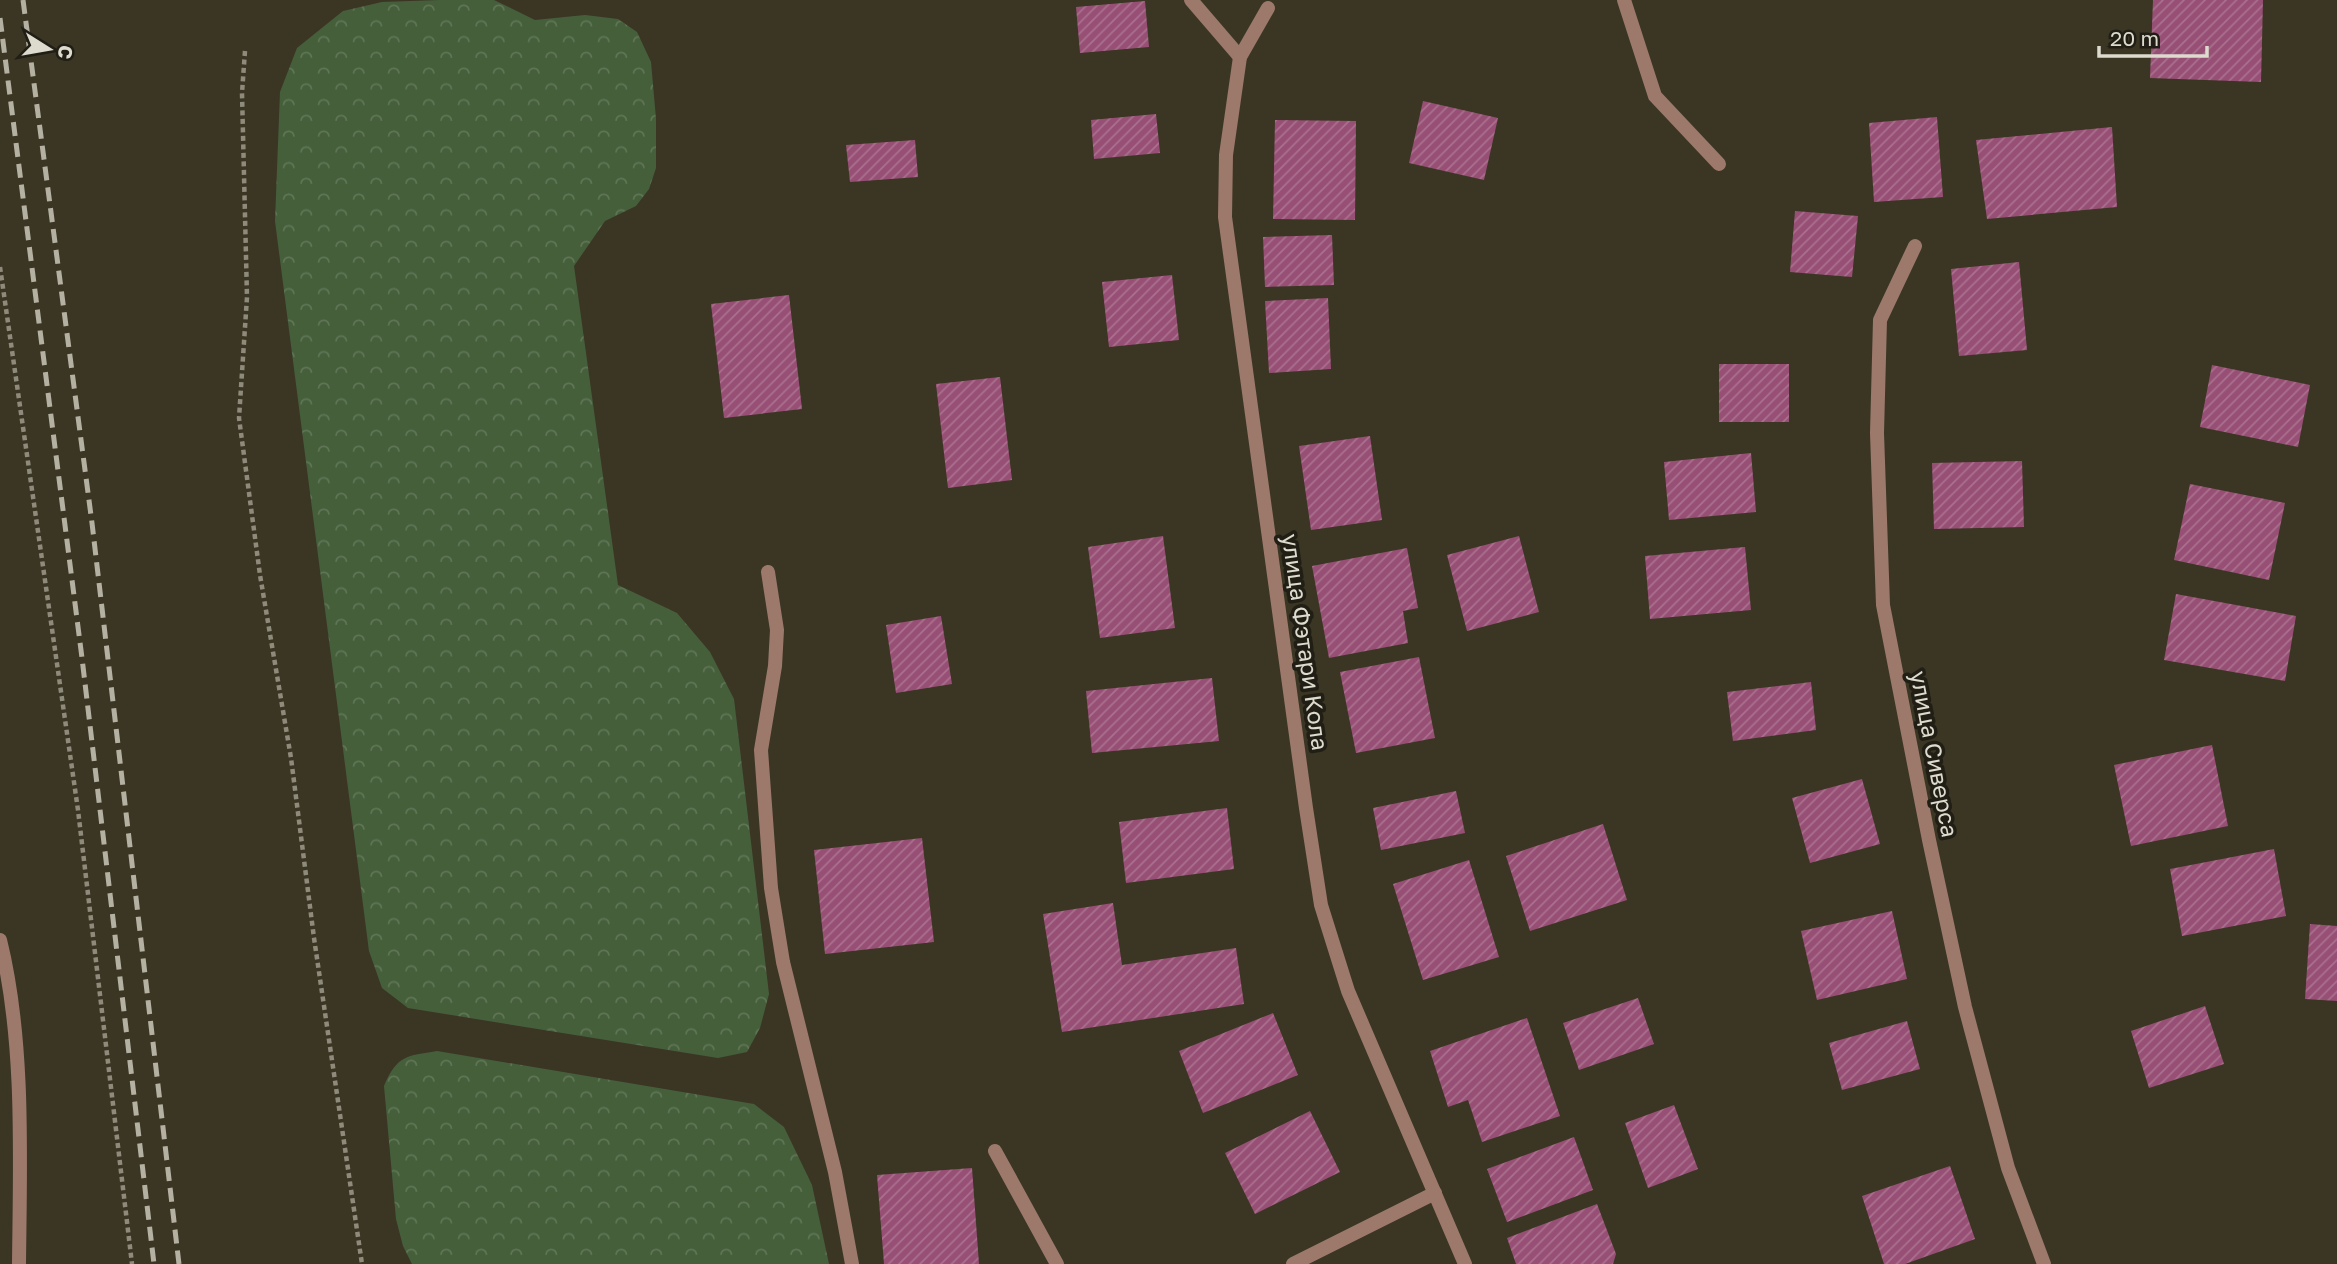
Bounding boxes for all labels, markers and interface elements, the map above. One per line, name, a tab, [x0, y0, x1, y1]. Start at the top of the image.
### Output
north arrow	[14, 14, 84, 84]
scale bar	[2099, 14, 2208, 58]
text: 20 m	[2110, 25, 2159, 51]
text: С	[54, 44, 79, 61]
street label: улица Фэтари Кола	[1277, 532, 1335, 752]
street label: улица Сиверса	[1905, 668, 1965, 840]

